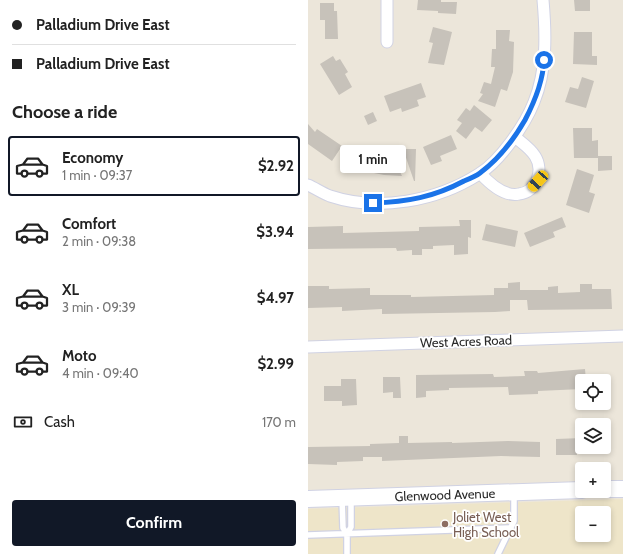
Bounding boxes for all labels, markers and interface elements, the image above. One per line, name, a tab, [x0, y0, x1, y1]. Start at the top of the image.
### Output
text: Palladium Drive East	[36, 16, 170, 34]
route start	[535, 51, 553, 69]
text: Palladium Drive East	[36, 55, 170, 73]
text: Choose a ride	[12, 101, 117, 123]
callout: 1 min	[340, 145, 406, 173]
icon: car	[14, 148, 50, 184]
text: Economy	[62, 149, 123, 167]
text: 1 min	[358, 151, 388, 167]
text: $2.92	[258, 157, 294, 175]
text: 1 min · 09:37	[62, 167, 132, 183]
car	[526, 168, 550, 194]
route end	[364, 194, 382, 212]
icon: car	[14, 214, 50, 250]
text: Comfort	[62, 215, 116, 233]
text: $3.94	[256, 223, 294, 241]
text: 2 min · 09:38	[62, 233, 136, 249]
icon: car	[14, 280, 50, 316]
text: XL	[62, 281, 79, 299]
text: $4.97	[257, 289, 294, 307]
text: 3 min · 09:39	[62, 299, 136, 315]
street label: West Acres Road	[420, 331, 512, 351]
icon: car	[14, 346, 50, 382]
text: Moto	[62, 347, 96, 365]
text: $2.99	[257, 355, 294, 373]
text: 4 min · 09:40	[62, 365, 139, 381]
map controls	[575, 374, 611, 542]
button: locate	[575, 374, 611, 410]
icon: cash	[12, 411, 34, 433]
text: Cash	[44, 413, 75, 431]
text: 170 m	[262, 414, 296, 430]
button: layers	[575, 418, 611, 454]
button: +	[575, 462, 611, 498]
street label: Glenwood Avenue	[394, 485, 496, 504]
button: Confirm	[12, 500, 296, 546]
button: −	[575, 506, 611, 542]
place label: Joliet West High School	[452, 509, 519, 540]
marker: Joliet West High School	[440, 519, 450, 529]

